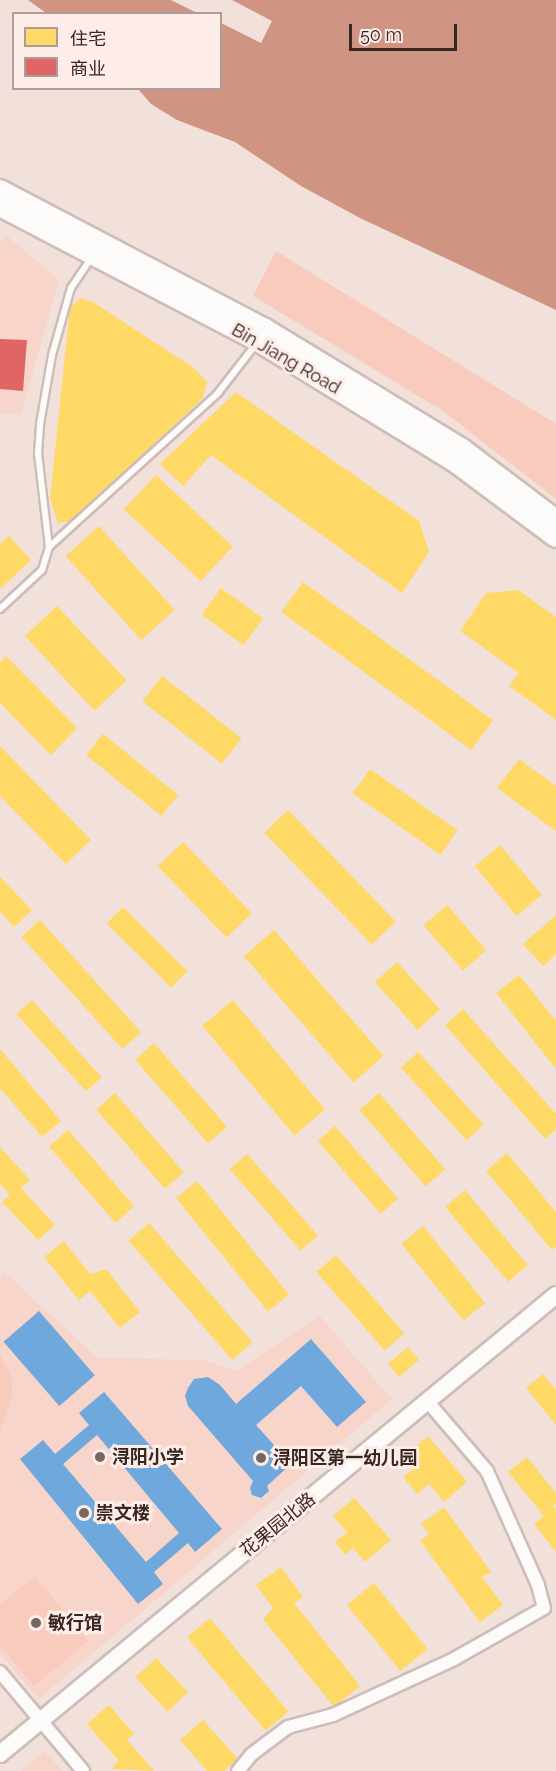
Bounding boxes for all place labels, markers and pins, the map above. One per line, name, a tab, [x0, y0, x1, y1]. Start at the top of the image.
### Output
place label: 浔阳小学	[112, 1446, 184, 1468]
place label: 浔阳区第一幼儿园	[273, 1447, 417, 1469]
marker: 浔阳小学	[93, 1450, 107, 1464]
marker: 浔阳区第一幼儿园	[254, 1451, 268, 1465]
place label: 崇文楼	[96, 1502, 150, 1524]
marker: 崇文楼	[77, 1506, 91, 1520]
place label: 敏行馆	[48, 1612, 102, 1634]
marker: 敏行馆	[29, 1616, 43, 1630]

